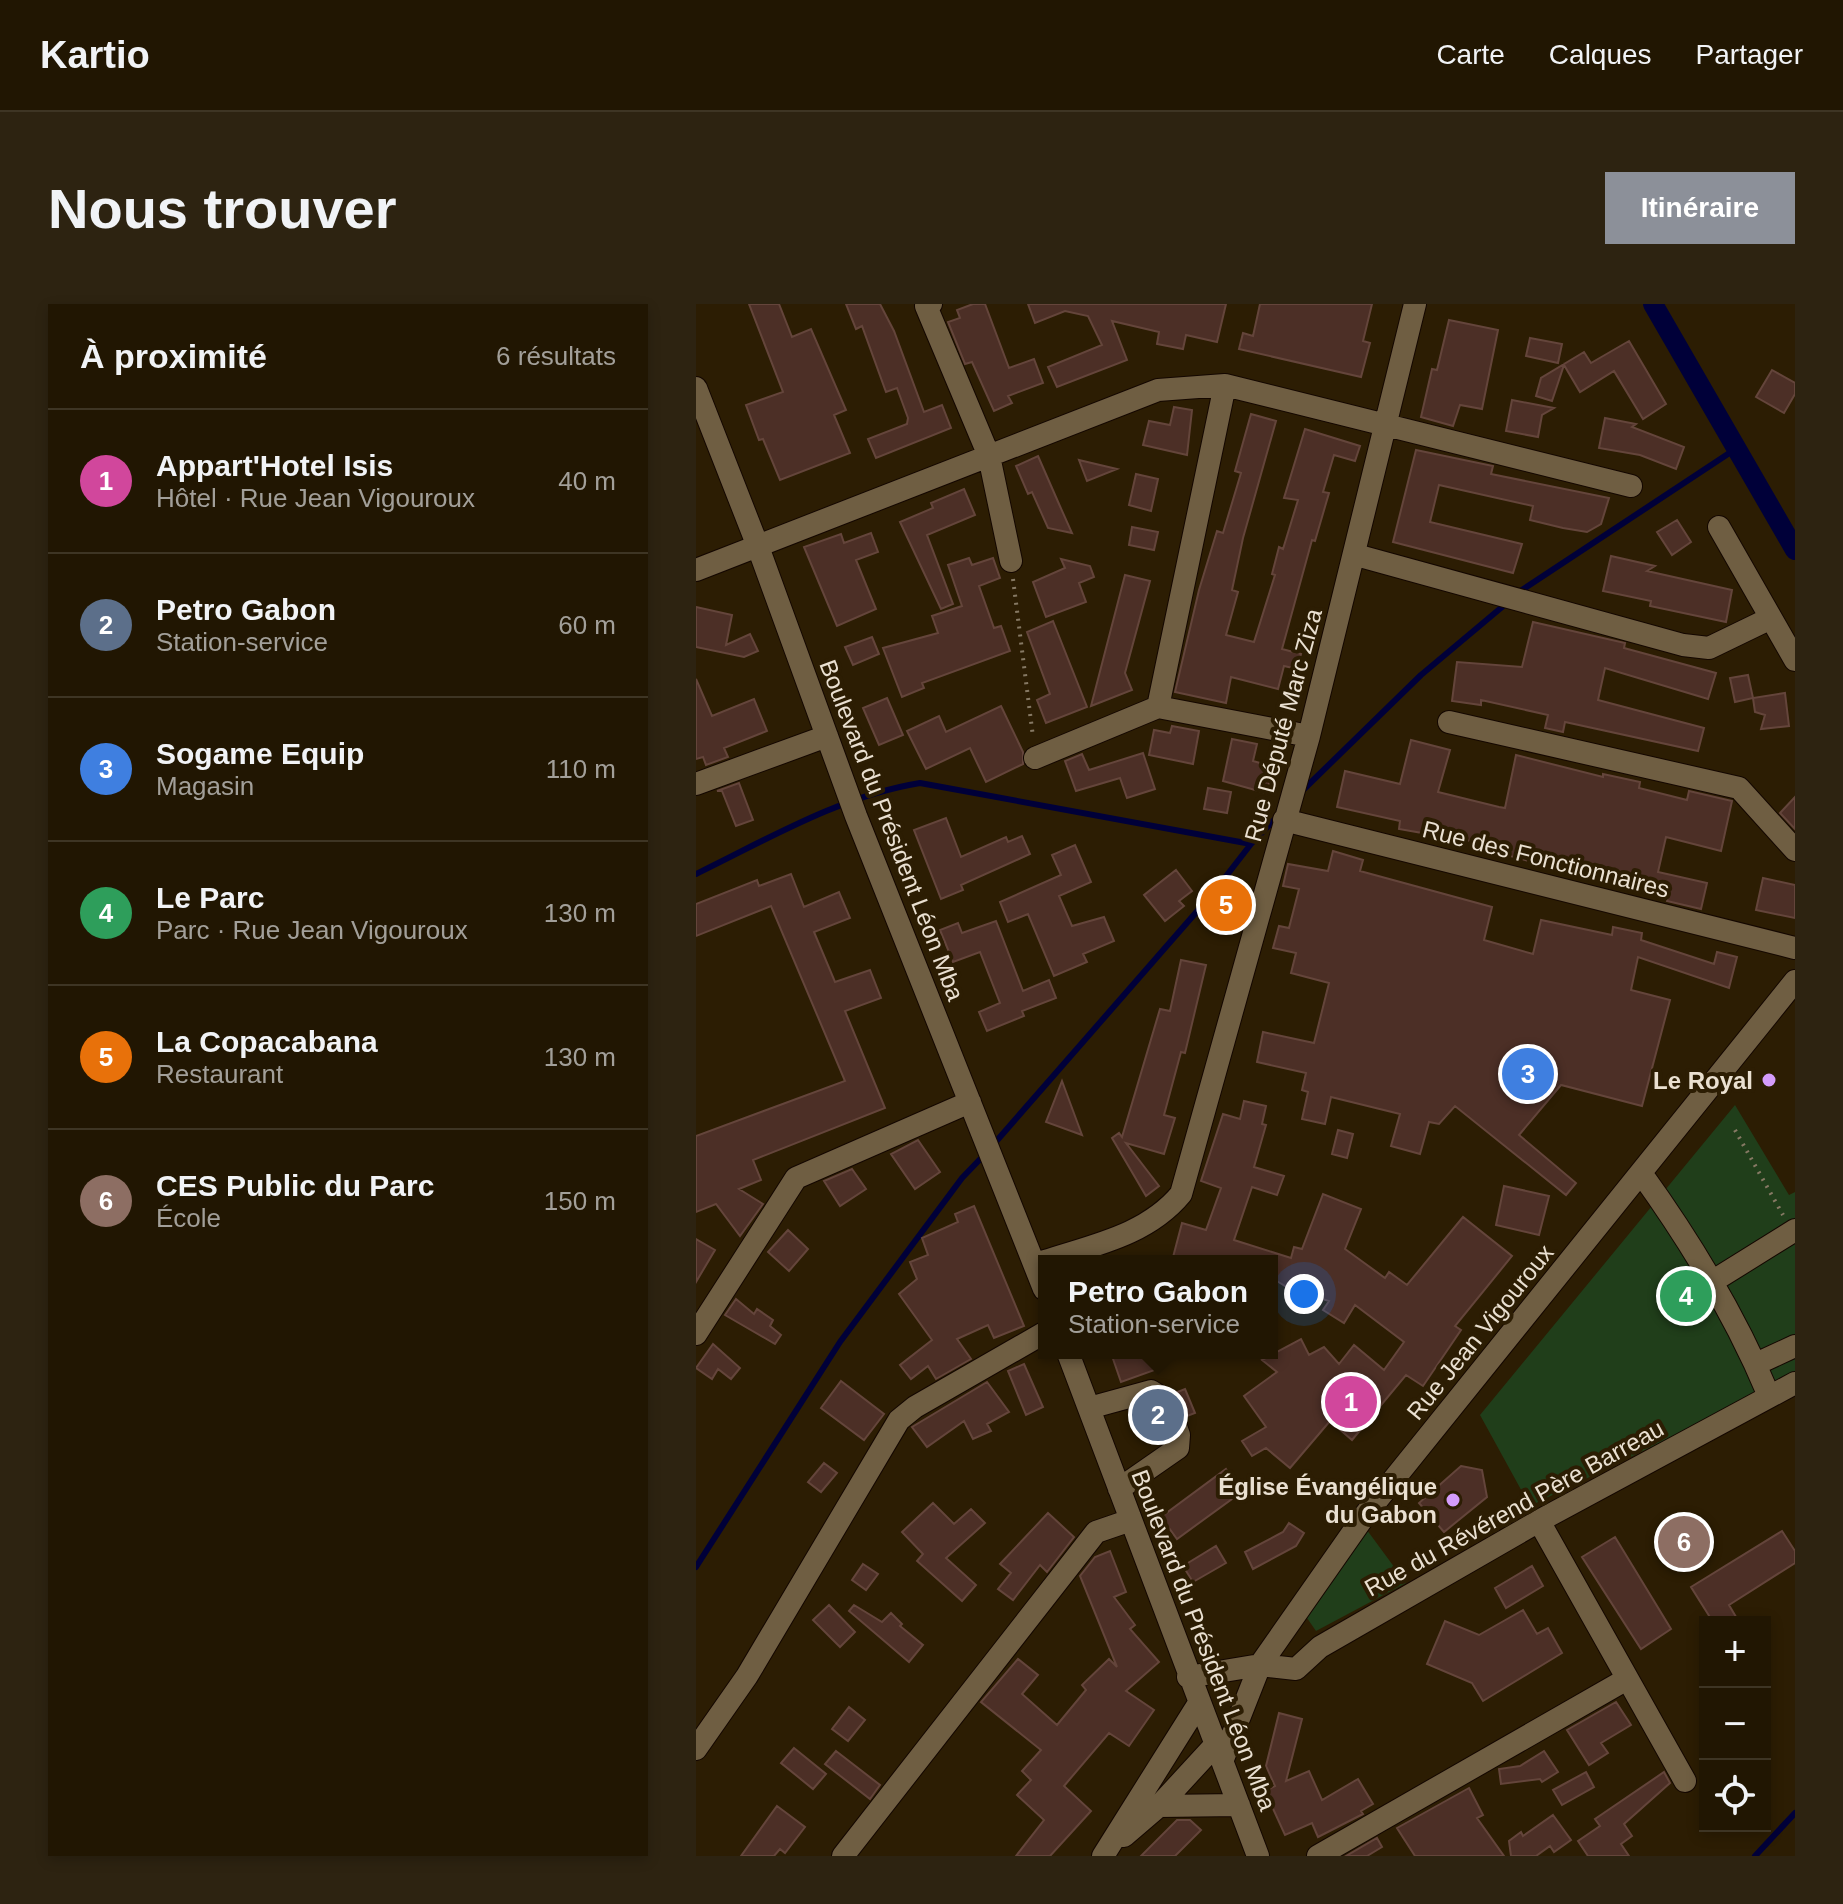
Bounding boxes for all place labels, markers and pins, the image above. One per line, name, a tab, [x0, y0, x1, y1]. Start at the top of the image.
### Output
pin: 5	[1200, 875, 1252, 935]
pin: 3	[1502, 1044, 1554, 1104]
place label: Le Royal	[1653, 1067, 1753, 1094]
marker: Le Royal	[1760, 1071, 1778, 1089]
pin: 4	[1660, 1266, 1712, 1326]
pin: 1	[1325, 1372, 1377, 1432]
pin: 2	[1132, 1385, 1184, 1445]
place label: Église Évangélique du Gabon	[1218, 1473, 1437, 1528]
marker: Église Évangélique du Gabon	[1444, 1491, 1462, 1509]
pin: 6	[1658, 1512, 1710, 1572]

